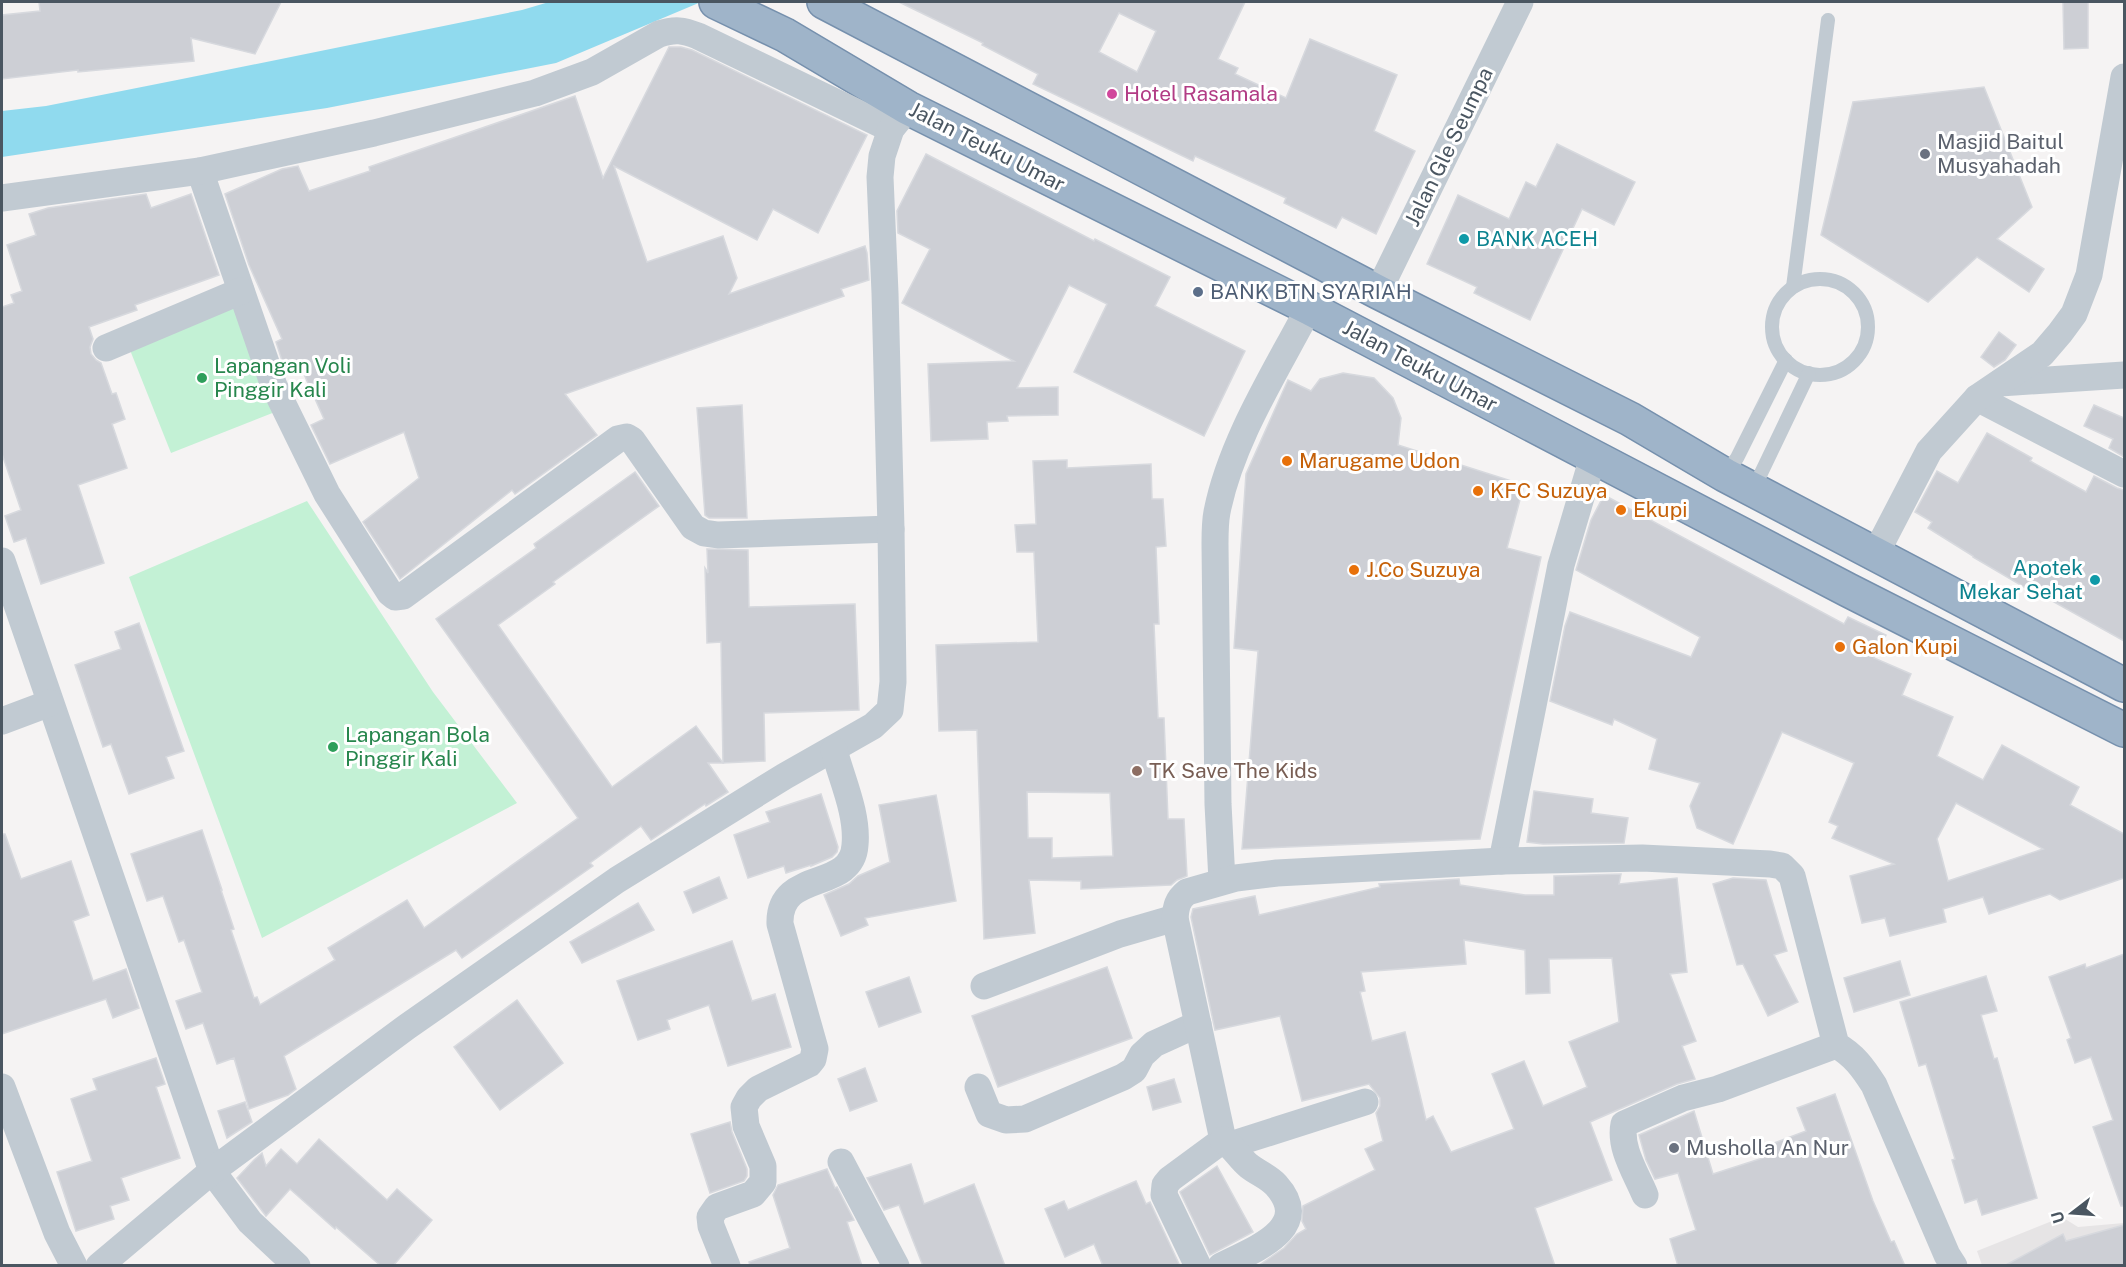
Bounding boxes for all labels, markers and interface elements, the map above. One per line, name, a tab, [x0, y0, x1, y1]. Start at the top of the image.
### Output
street label: Jalan Gle Seumpa	[1399, 63, 1498, 230]
place label: Hotel Rasamala	[1124, 81, 1278, 106]
marker: Hotel Rasamala	[1105, 87, 1119, 101]
street label: Jalan Teuku Umar	[905, 96, 1069, 197]
place label: Masjid Baitul Musyahadah	[1937, 129, 2064, 178]
marker: Masjid Baitul Musyahadah	[1918, 147, 1932, 161]
place label: BANK ACEH	[1476, 226, 1598, 251]
marker: BANK ACEH	[1457, 232, 1471, 246]
place label: BANK BTN SYARIAH	[1210, 279, 1412, 304]
marker: BANK BTN SYARIAH	[1191, 285, 1205, 299]
street label: Jalan Teuku Umar	[1339, 314, 1502, 417]
place label: Lapangan Voli Pinggir Kali	[214, 353, 351, 402]
marker: Lapangan Voli Pinggir Kali	[195, 371, 209, 385]
place label: Marugame Udon	[1299, 448, 1460, 473]
marker: Marugame Udon	[1280, 454, 1294, 468]
place label: KFC Suzuya	[1490, 478, 1607, 503]
marker: KFC Suzuya	[1471, 484, 1485, 498]
place label: Ekupi	[1633, 497, 1687, 522]
marker: Ekupi	[1614, 503, 1628, 517]
place label: Apotek Mekar Sehat	[1959, 555, 2083, 604]
place label: J.Co Suzuya	[1366, 557, 1480, 582]
marker: J.Co Suzuya	[1347, 563, 1361, 577]
marker: Apotek Mekar Sehat	[2088, 573, 2102, 587]
place label: Galon Kupi	[1852, 634, 1958, 659]
marker: Galon Kupi	[1833, 640, 1847, 654]
place label: Lapangan Bola Pinggir Kali	[345, 722, 490, 771]
marker: Lapangan Bola Pinggir Kali	[326, 740, 340, 754]
place label: TK Save The Kids	[1149, 758, 1318, 783]
marker: TK Save The Kids	[1130, 764, 1144, 778]
place label: Musholla An Nur	[1686, 1135, 1849, 1160]
marker: Musholla An Nur	[1667, 1141, 1681, 1155]
north arrow	[2042, 1183, 2102, 1243]
text: U	[2047, 1209, 2069, 1226]

